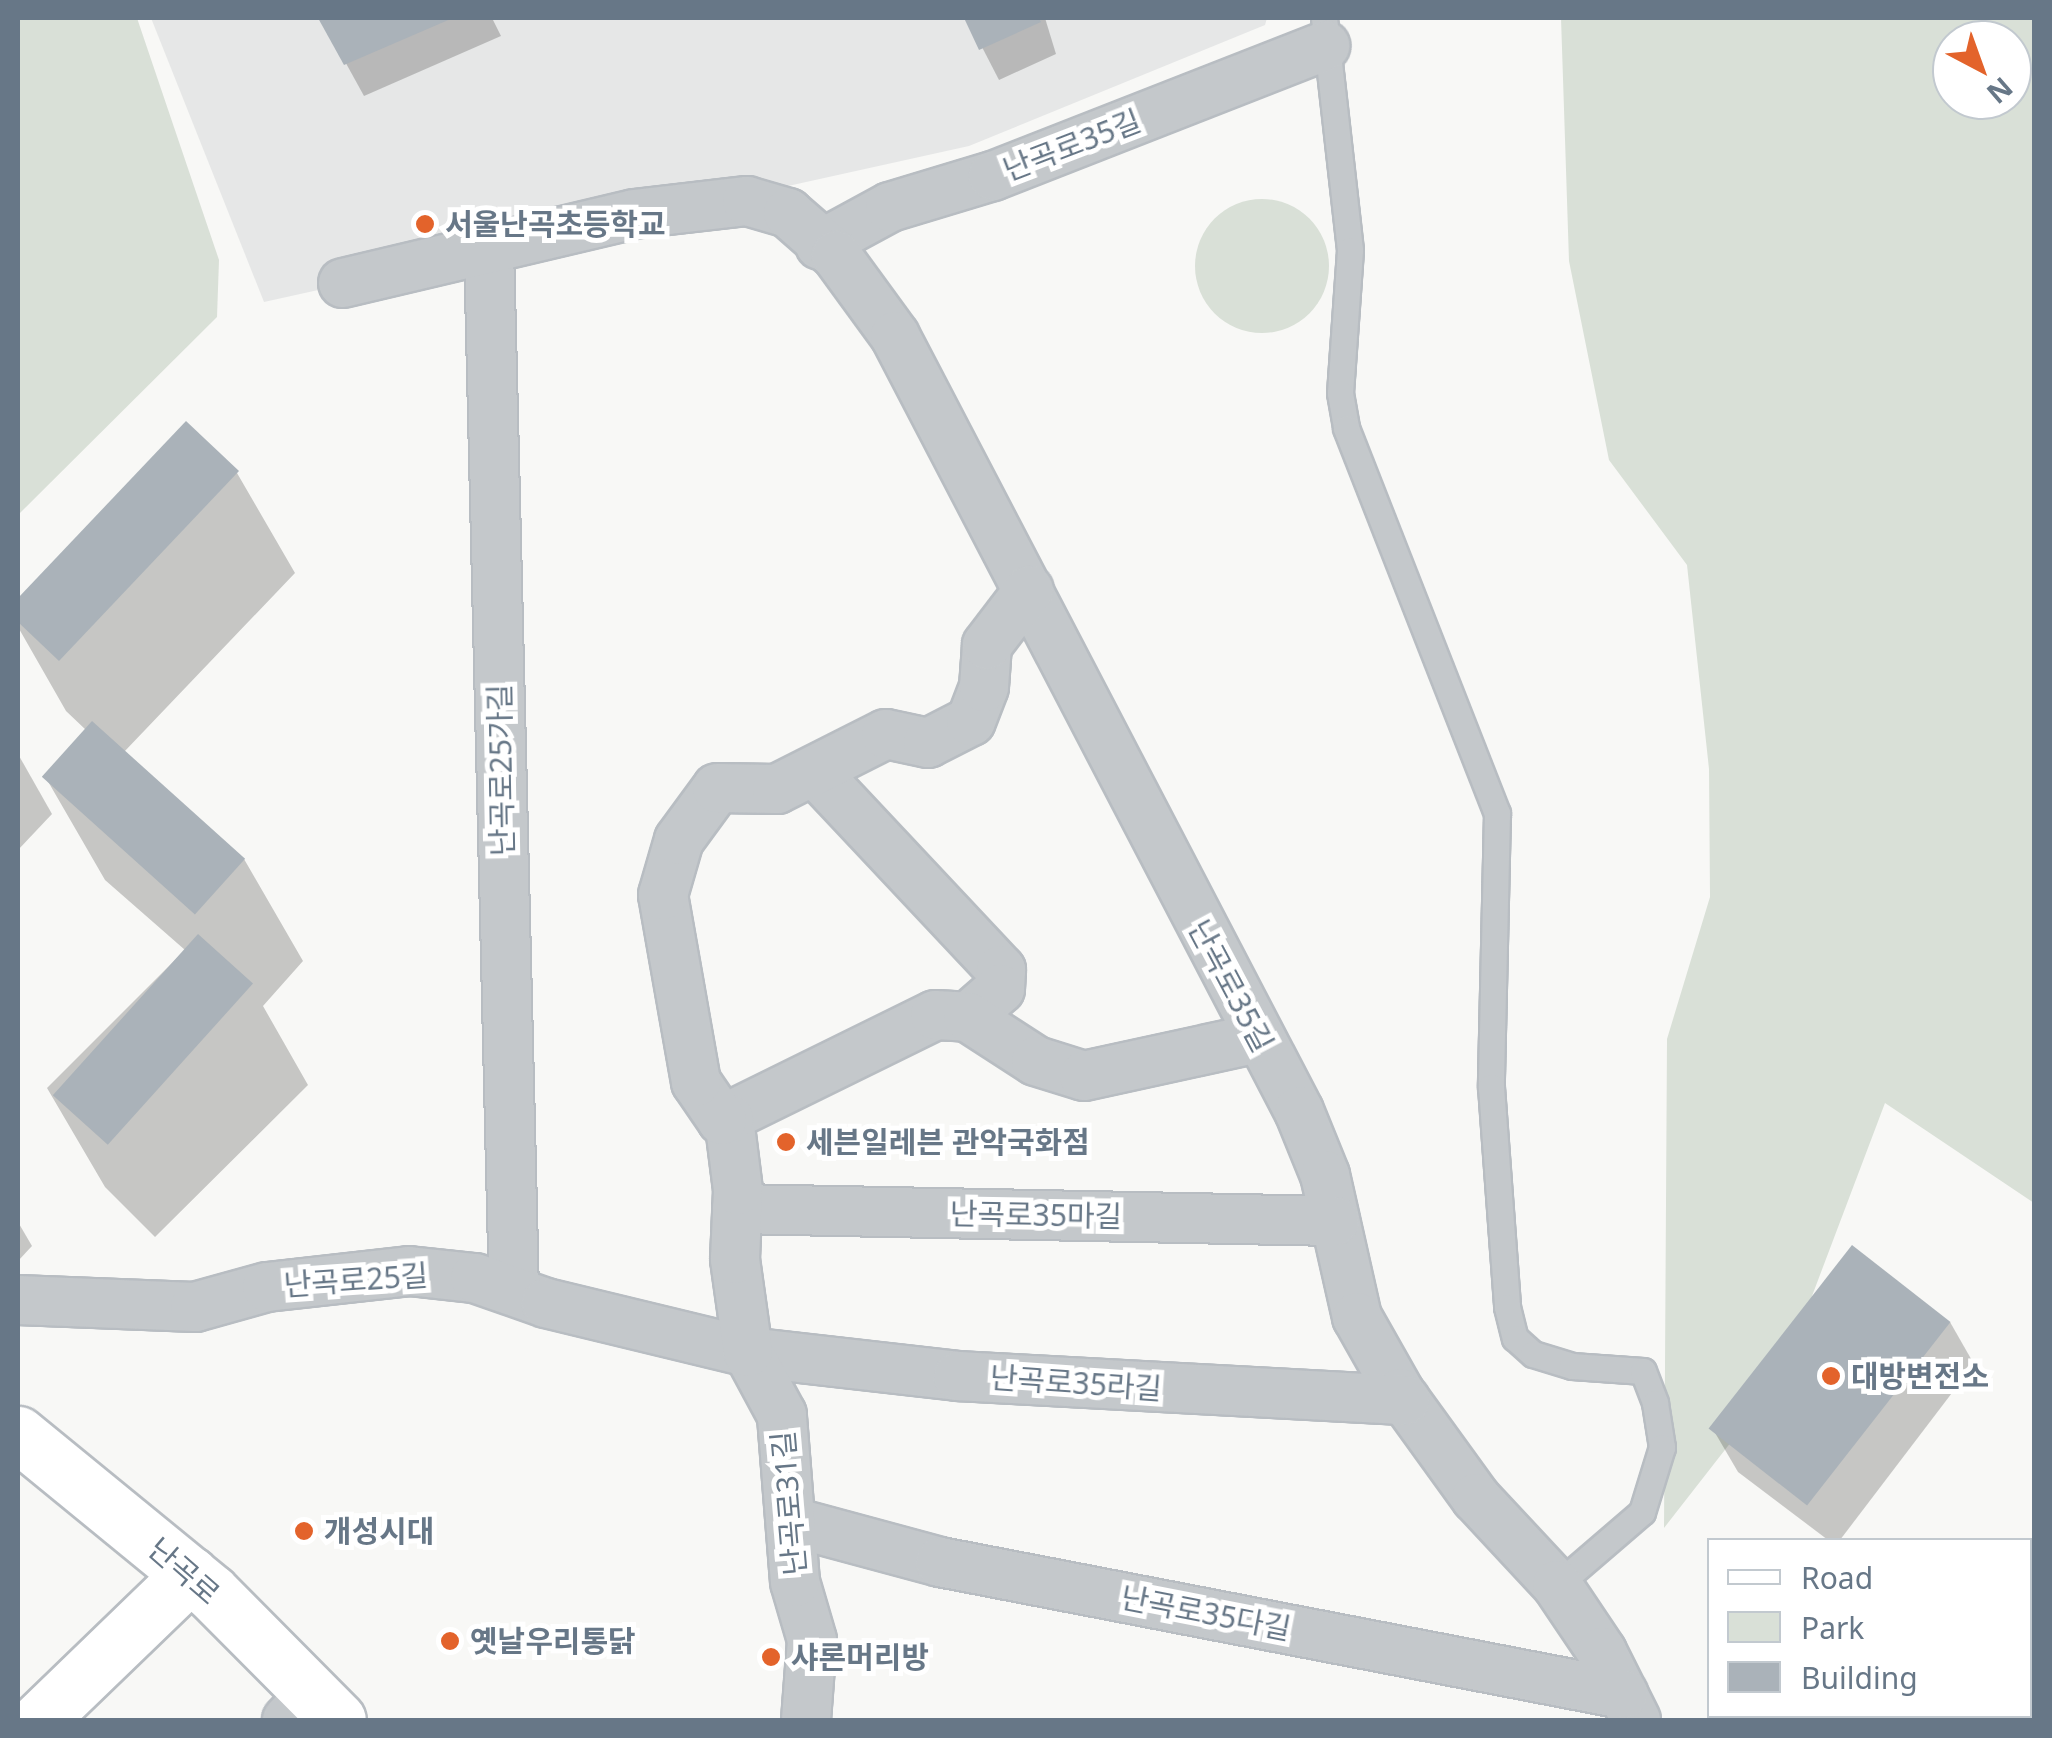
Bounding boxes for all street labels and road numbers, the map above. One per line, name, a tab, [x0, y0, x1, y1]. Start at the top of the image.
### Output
street label: 난곡로35길	[998, 102, 1146, 188]
street label: 난곡로25가길	[481, 684, 521, 856]
street label: 난곡로35길	[1181, 914, 1281, 1058]
street label: 난곡로35마길	[950, 1195, 1122, 1235]
street label: 난곡로25길	[283, 1257, 429, 1303]
street label: 난곡로35라길	[989, 1359, 1163, 1407]
street label: 난곡로31길	[765, 1429, 813, 1577]
street label: 난곡로	[141, 1530, 227, 1612]
street label: 난곡로35다길	[1118, 1579, 1294, 1647]

